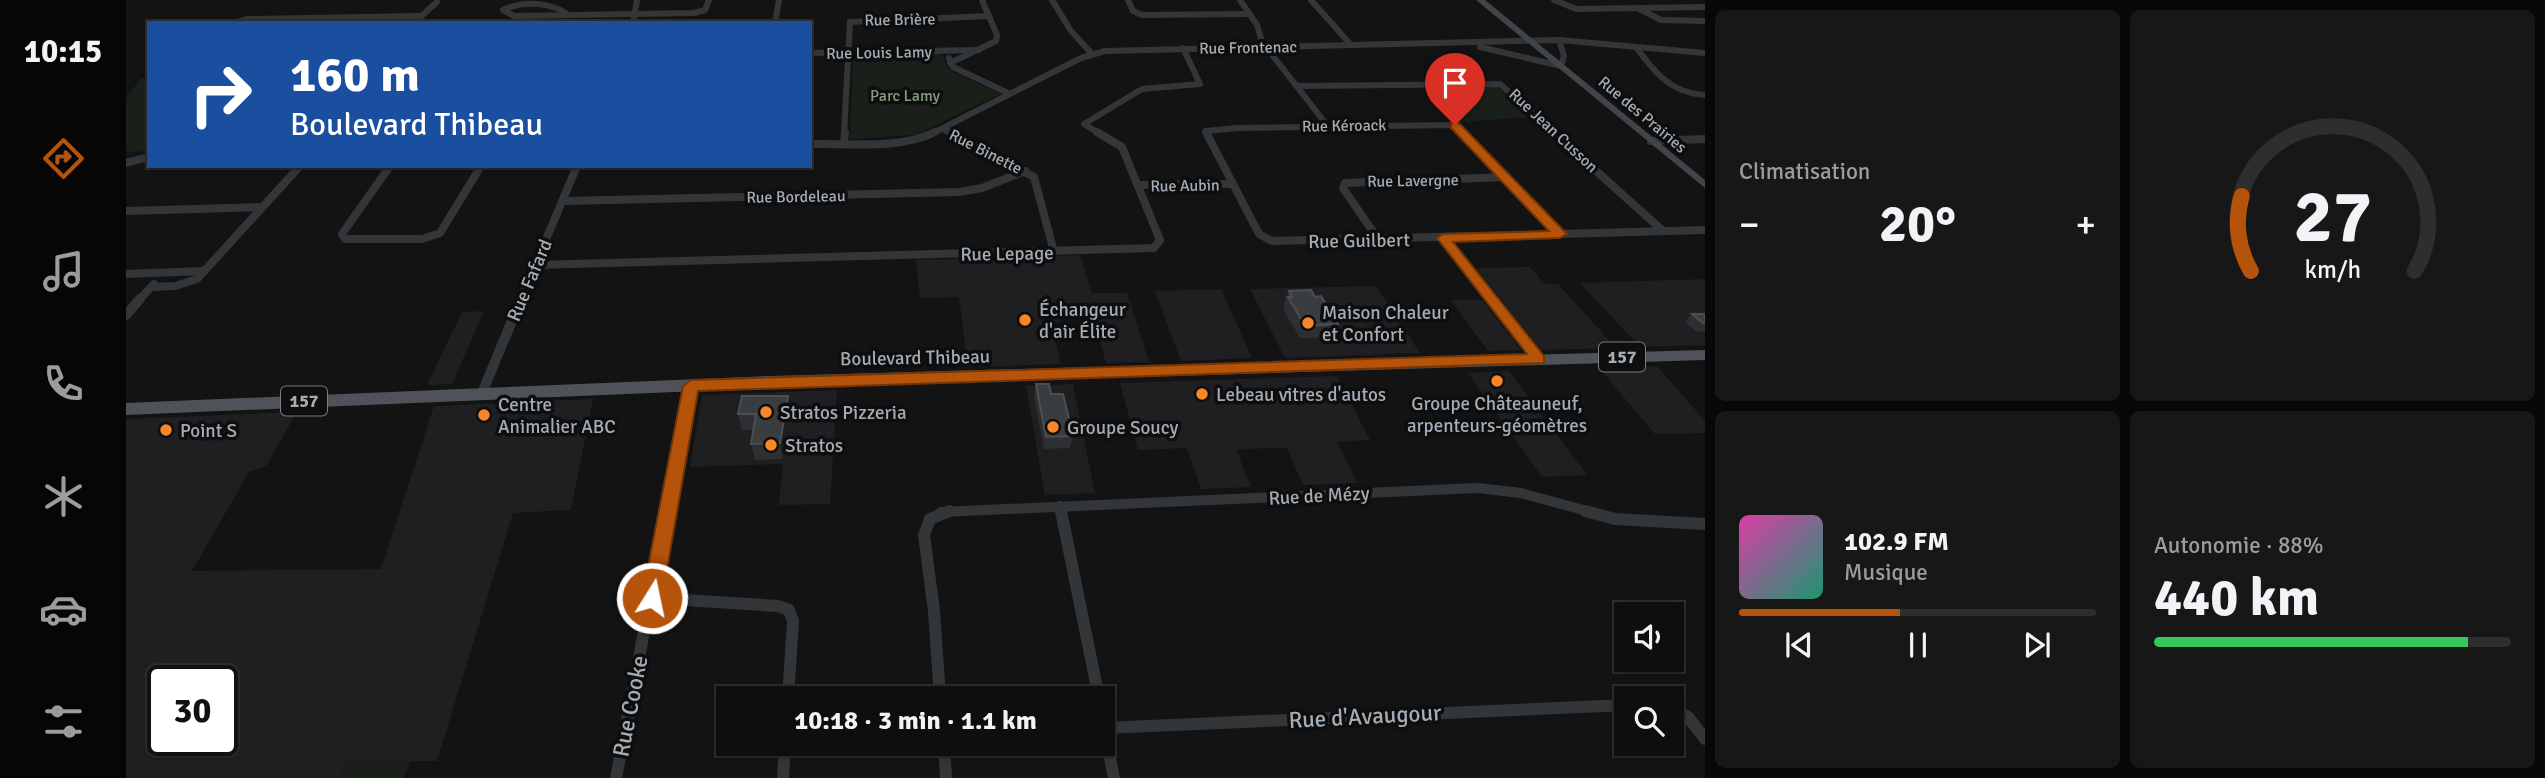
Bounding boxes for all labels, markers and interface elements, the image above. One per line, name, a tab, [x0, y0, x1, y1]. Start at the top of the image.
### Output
street label: Rue Brière	[864, 9, 936, 31]
text: 10:15	[24, 32, 102, 71]
street label: Rue Frontenac	[1199, 37, 1297, 59]
street label: Rue Louis Lamy	[826, 42, 932, 64]
text: 160 m	[290, 45, 420, 105]
icon: right	[175, 49, 266, 140]
pin	[1425, 53, 1485, 125]
icon: arrive	[1436, 64, 1474, 102]
street label: Rue des Prairies	[1594, 72, 1691, 157]
street label: Rue Jean Cusson	[1505, 84, 1602, 177]
park label: Parc Lamy	[870, 86, 940, 106]
text: Boulevard Thibeau	[290, 105, 543, 144]
street label: Rue Kéroack	[1302, 115, 1386, 137]
street label: Rue Binette	[946, 125, 1025, 179]
icon: directions	[39, 134, 88, 183]
text: Climatisation	[1739, 157, 1870, 186]
street label: Rue Lavergne	[1367, 170, 1459, 192]
text: 27	[2293, 174, 2372, 263]
street label: Rue Aubin	[1150, 175, 1220, 197]
street label: Rue Bordeleau	[746, 186, 846, 208]
text: 20°	[1879, 192, 1956, 256]
text: −	[1739, 201, 1760, 248]
text: +	[2075, 201, 2096, 248]
street label: Rue Guilbert	[1308, 228, 1410, 254]
street label: Rue Fafard	[502, 236, 558, 325]
street label: Rue Lepage	[960, 241, 1054, 267]
icon: music	[39, 247, 88, 296]
text: km/h	[2304, 254, 2361, 285]
place label: Échangeur d'air Élite	[1039, 298, 1126, 344]
place label: Maison Chaleur et Confort	[1322, 301, 1449, 347]
marker: Échangeur d'air Élite	[1017, 312, 1033, 328]
marker: Maison Chaleur et Confort	[1300, 315, 1316, 331]
road number: 157	[1599, 342, 1645, 372]
street label: Boulevard Thibeau	[840, 345, 990, 371]
icon: phone	[39, 359, 88, 408]
marker: Groupe Châteauneuf, arpenteurs-géomètres	[1489, 373, 1505, 389]
place label: Lebeau vitres d'autos	[1216, 383, 1386, 407]
road number: 157	[281, 386, 327, 416]
marker: Lebeau vitres d'autos	[1194, 386, 1210, 402]
place label: Groupe Châteauneuf, arpenteurs-géomètres	[1407, 392, 1587, 438]
place label: Centre Animalier ABC	[498, 393, 616, 439]
place label: Stratos Pizzeria	[780, 401, 907, 425]
marker: Stratos Pizzeria	[758, 404, 774, 420]
marker: Centre Animalier ABC	[476, 407, 492, 423]
place label: Groupe Soucy	[1067, 416, 1179, 440]
place label: Point S	[180, 419, 237, 443]
marker: Groupe Soucy	[1045, 419, 1061, 435]
marker: Point S	[158, 422, 174, 438]
place label: Stratos	[785, 434, 843, 458]
marker: Stratos	[763, 437, 779, 453]
icon: climate	[39, 472, 88, 521]
street label: Rue de Mézy	[1268, 481, 1370, 511]
text: 102.9 FM	[1844, 526, 1949, 558]
text: Autonomie · 88%	[2154, 531, 2324, 560]
text: Musique	[1844, 558, 1928, 587]
position arrow	[615, 561, 689, 635]
text: 440 km	[2154, 566, 2319, 630]
icon: car	[39, 585, 88, 634]
map controls	[1614, 602, 1684, 756]
button: sound	[1614, 602, 1684, 672]
icon: previous	[1780, 626, 1818, 664]
icon: pause	[1899, 626, 1937, 664]
icon: next	[2018, 626, 2056, 664]
street label: Rue Cooke	[606, 653, 655, 759]
speed limit sign: 30	[147, 665, 238, 756]
button: search	[1614, 686, 1684, 756]
icon: filters	[39, 697, 88, 746]
street label: Rue d'Avaugour	[1288, 698, 1443, 735]
text: 10:18 · 3 min · 1.1 km	[794, 705, 1037, 737]

